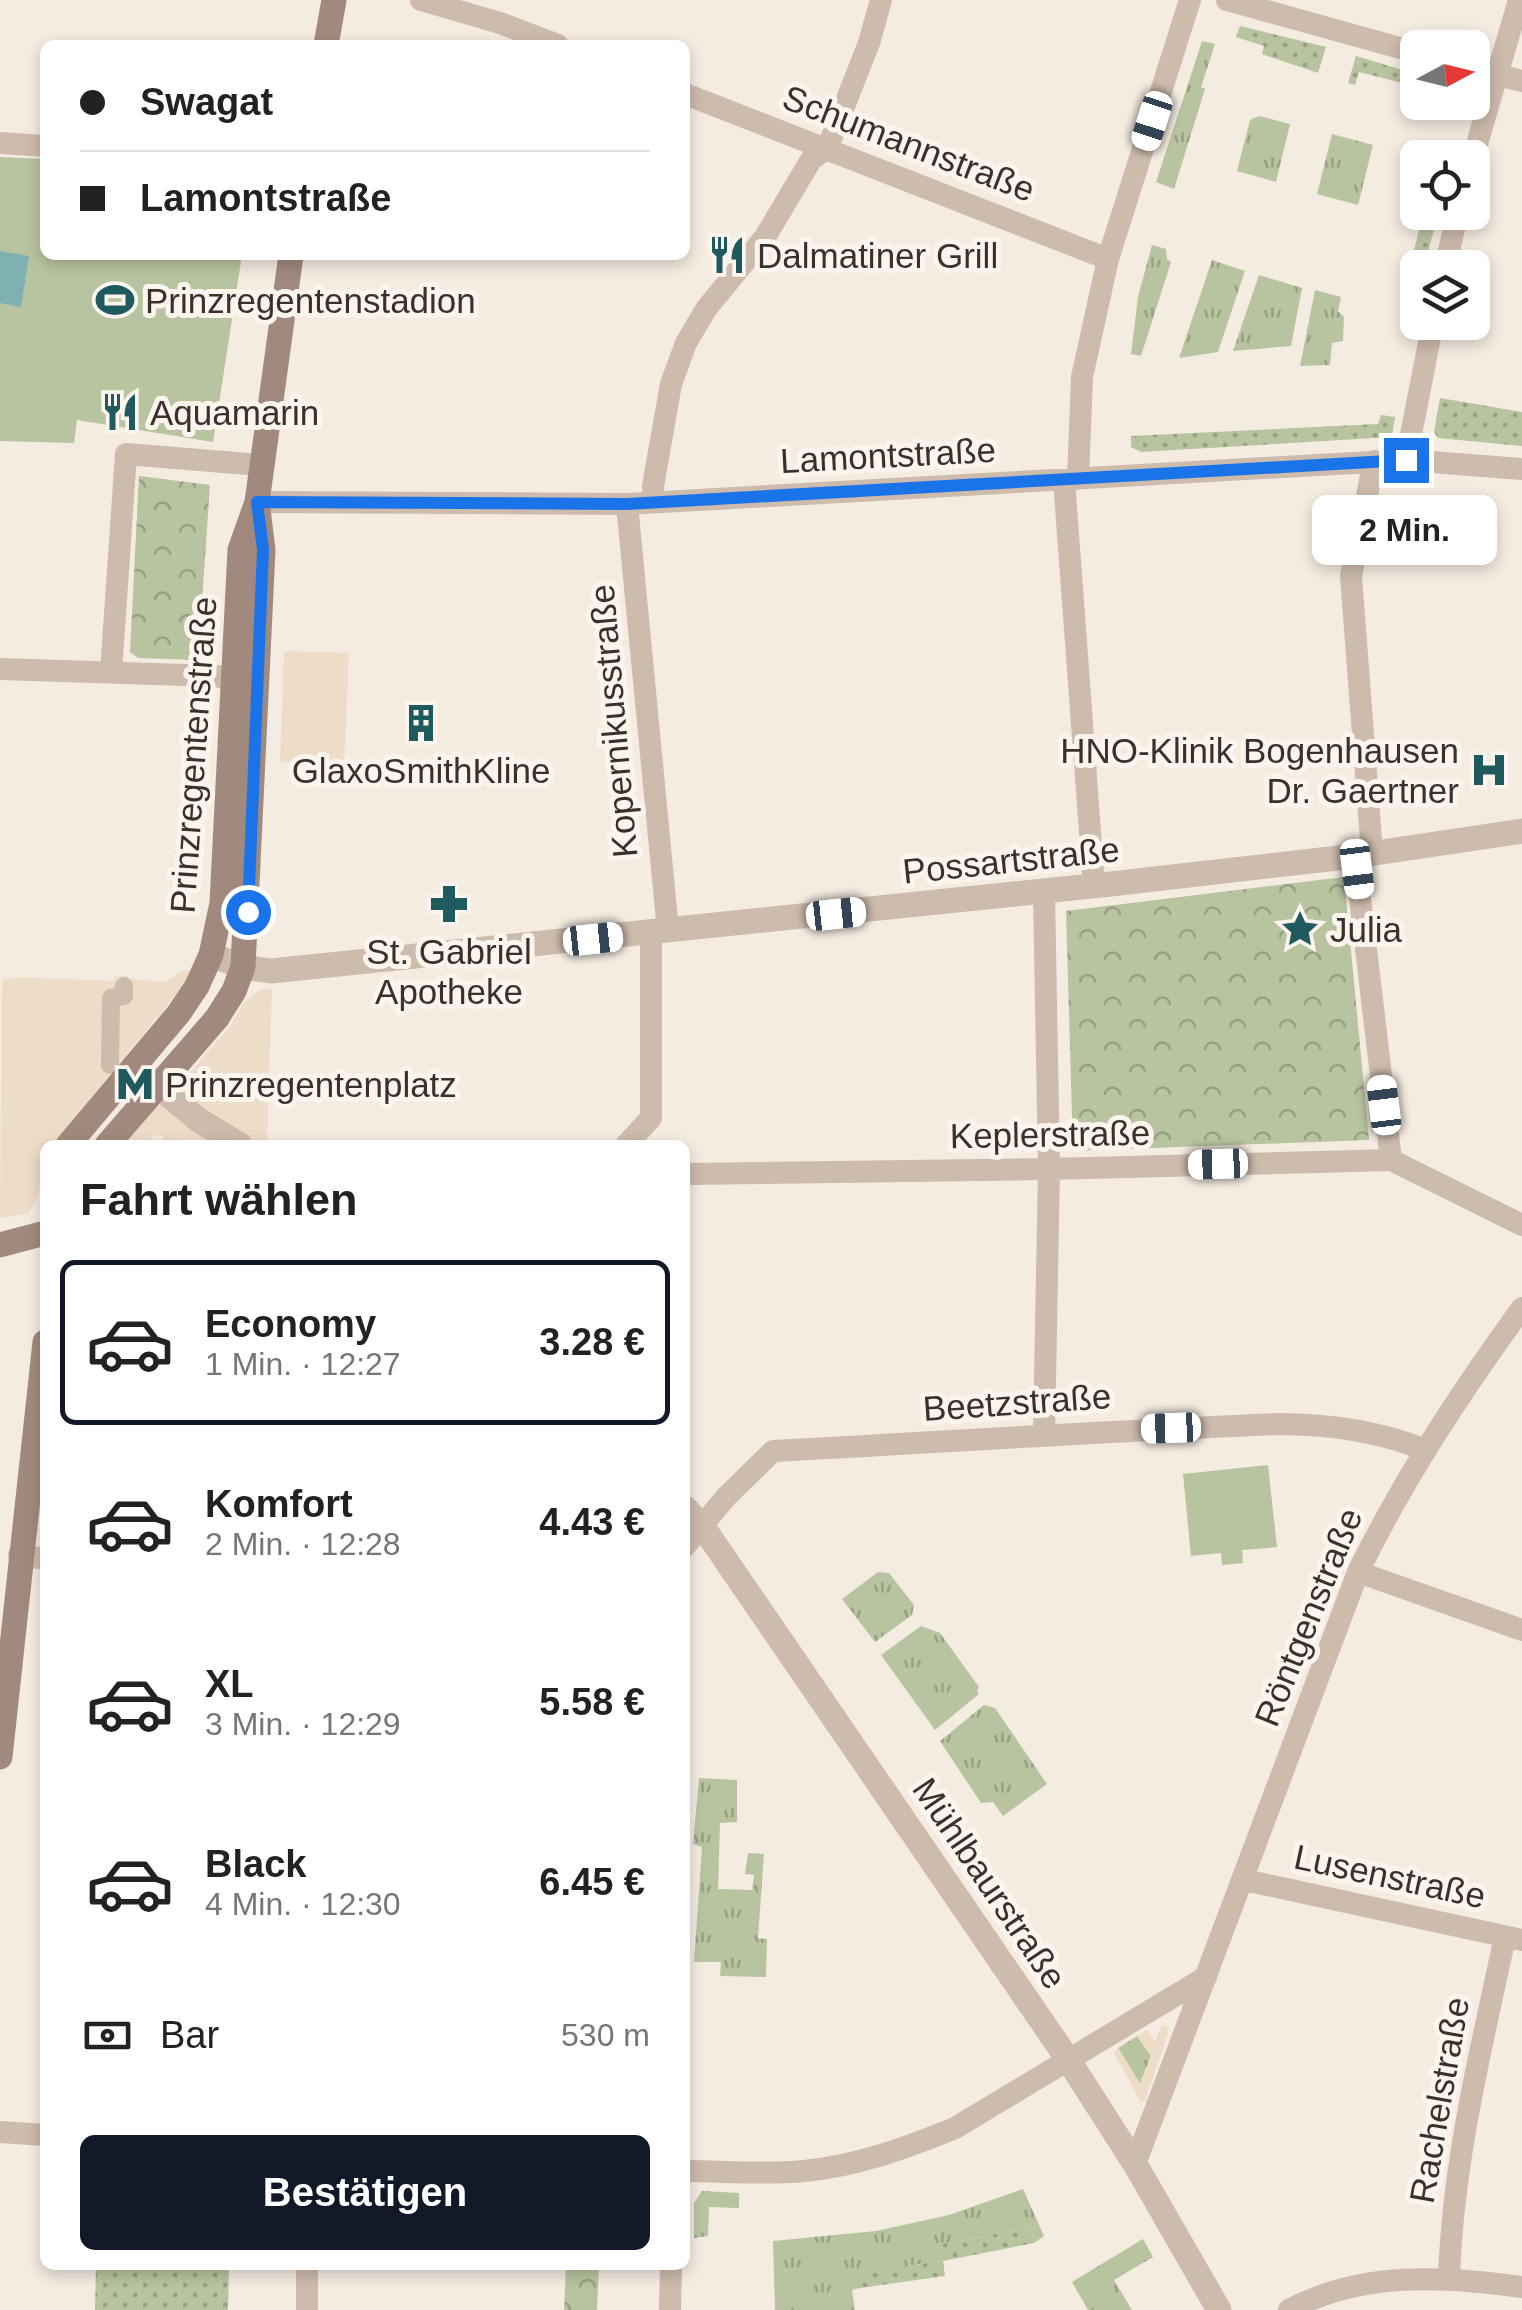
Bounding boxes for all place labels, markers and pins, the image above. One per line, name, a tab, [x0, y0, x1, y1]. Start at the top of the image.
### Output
restaurant icon: Dalmatiner Grill	[706, 234, 748, 276]
place label: Dalmatiner Grill	[757, 236, 998, 275]
sports icon: Prinzregentenstadion	[94, 279, 136, 321]
place label: Prinzregentenstadion	[145, 281, 476, 320]
restaurant icon: Aquamarin	[99, 391, 141, 433]
place label: Aquamarin	[150, 393, 319, 432]
building icon: GlaxoSmithKline	[400, 702, 442, 744]
place label: HNO-Klinik Bogenhausen Dr. Gaertner	[1060, 731, 1459, 810]
hospital icon: HNO-Klinik Bogenhausen Dr. Gaertner	[1468, 749, 1510, 791]
place label: GlaxoSmithKline	[292, 751, 550, 790]
pharmacy icon: St. Gabriel Apotheke	[428, 883, 470, 925]
place icon: Julia	[1279, 908, 1321, 950]
place label: Julia	[1330, 910, 1403, 949]
place label: St. Gabriel Apotheke	[366, 932, 532, 1011]
metro station icon: Prinzregentenplatz	[114, 1063, 156, 1105]
place label: Prinzregentenplatz	[165, 1065, 457, 1104]

